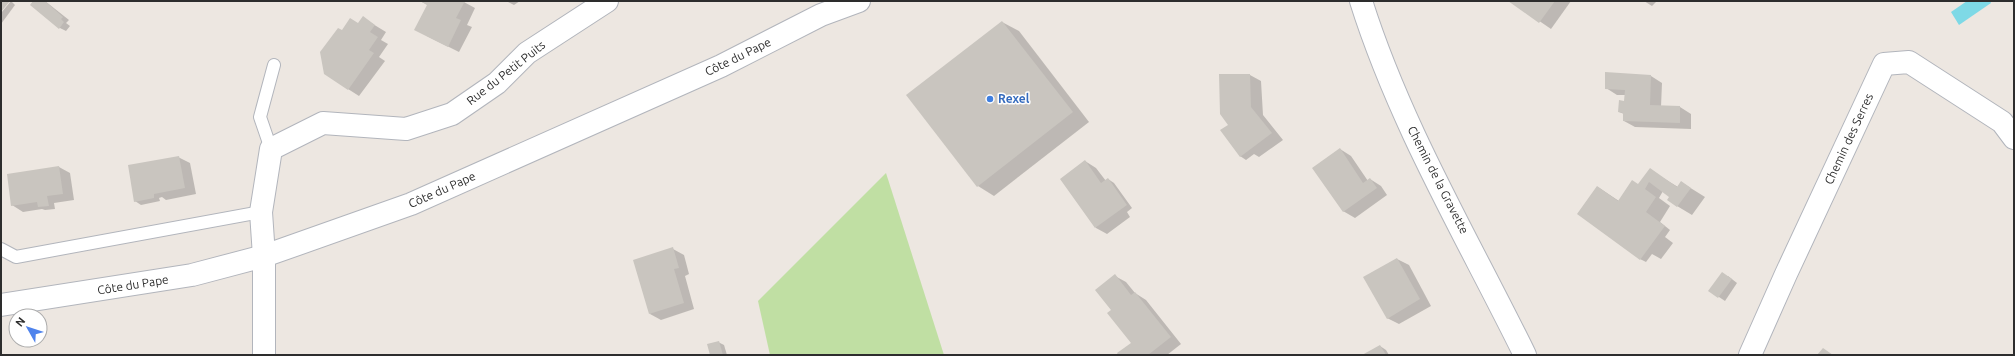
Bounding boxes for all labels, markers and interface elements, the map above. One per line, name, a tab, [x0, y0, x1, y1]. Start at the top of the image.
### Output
street label: Côte du Pape	[703, 35, 773, 78]
street label: Rue du Petit Puits	[464, 38, 547, 107]
street label: Chemin des Serres	[1822, 91, 1875, 186]
place label: Rexel	[998, 92, 1030, 105]
marker: Rexel	[985, 94, 995, 104]
street label: Chemin de la Gravette	[1406, 124, 1471, 236]
street label: Côte du Pape	[406, 169, 477, 210]
street label: Côte du Pape	[96, 272, 169, 297]
north arrow	[8, 308, 48, 348]
text: N	[13, 315, 27, 329]

